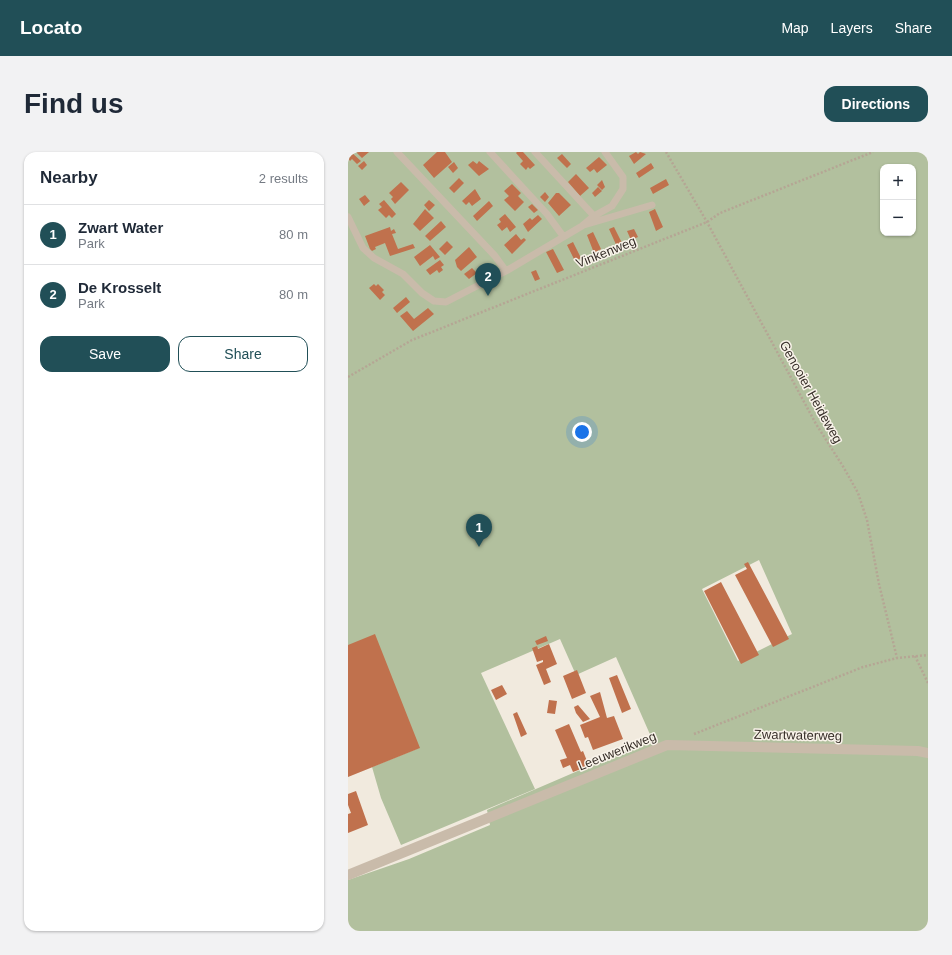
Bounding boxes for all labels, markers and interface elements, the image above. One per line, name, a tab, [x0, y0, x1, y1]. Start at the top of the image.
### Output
text: Locato	[20, 17, 82, 38]
text: Map	[781, 20, 809, 36]
text: Layers	[831, 20, 873, 36]
text: Share	[895, 20, 932, 36]
button: Directions	[824, 86, 928, 122]
text: Find us	[24, 88, 124, 119]
map controls	[880, 164, 916, 236]
button: +	[880, 164, 916, 200]
text: Nearby	[40, 168, 98, 187]
text: 2 results	[259, 171, 308, 186]
button: −	[880, 200, 916, 236]
text: Zwart Water	[78, 219, 163, 236]
text: 1	[49, 227, 57, 242]
text: 80 m	[279, 227, 308, 242]
street label: Vinkenweg	[574, 233, 638, 271]
text: Park	[78, 236, 105, 251]
pin: 2	[475, 263, 501, 296]
text: De Krosselt	[78, 279, 161, 296]
text: 2	[49, 287, 57, 302]
text: 80 m	[279, 287, 308, 302]
text: Park	[78, 296, 105, 311]
button: Save	[40, 336, 170, 372]
button: Share	[178, 336, 308, 372]
street label: Genooier Heideweg	[777, 338, 845, 446]
your location	[572, 422, 592, 442]
pin: 1	[466, 514, 492, 547]
street label: Zwartwaterweg	[754, 727, 842, 743]
street label: Leeuwerikweg	[576, 728, 658, 774]

